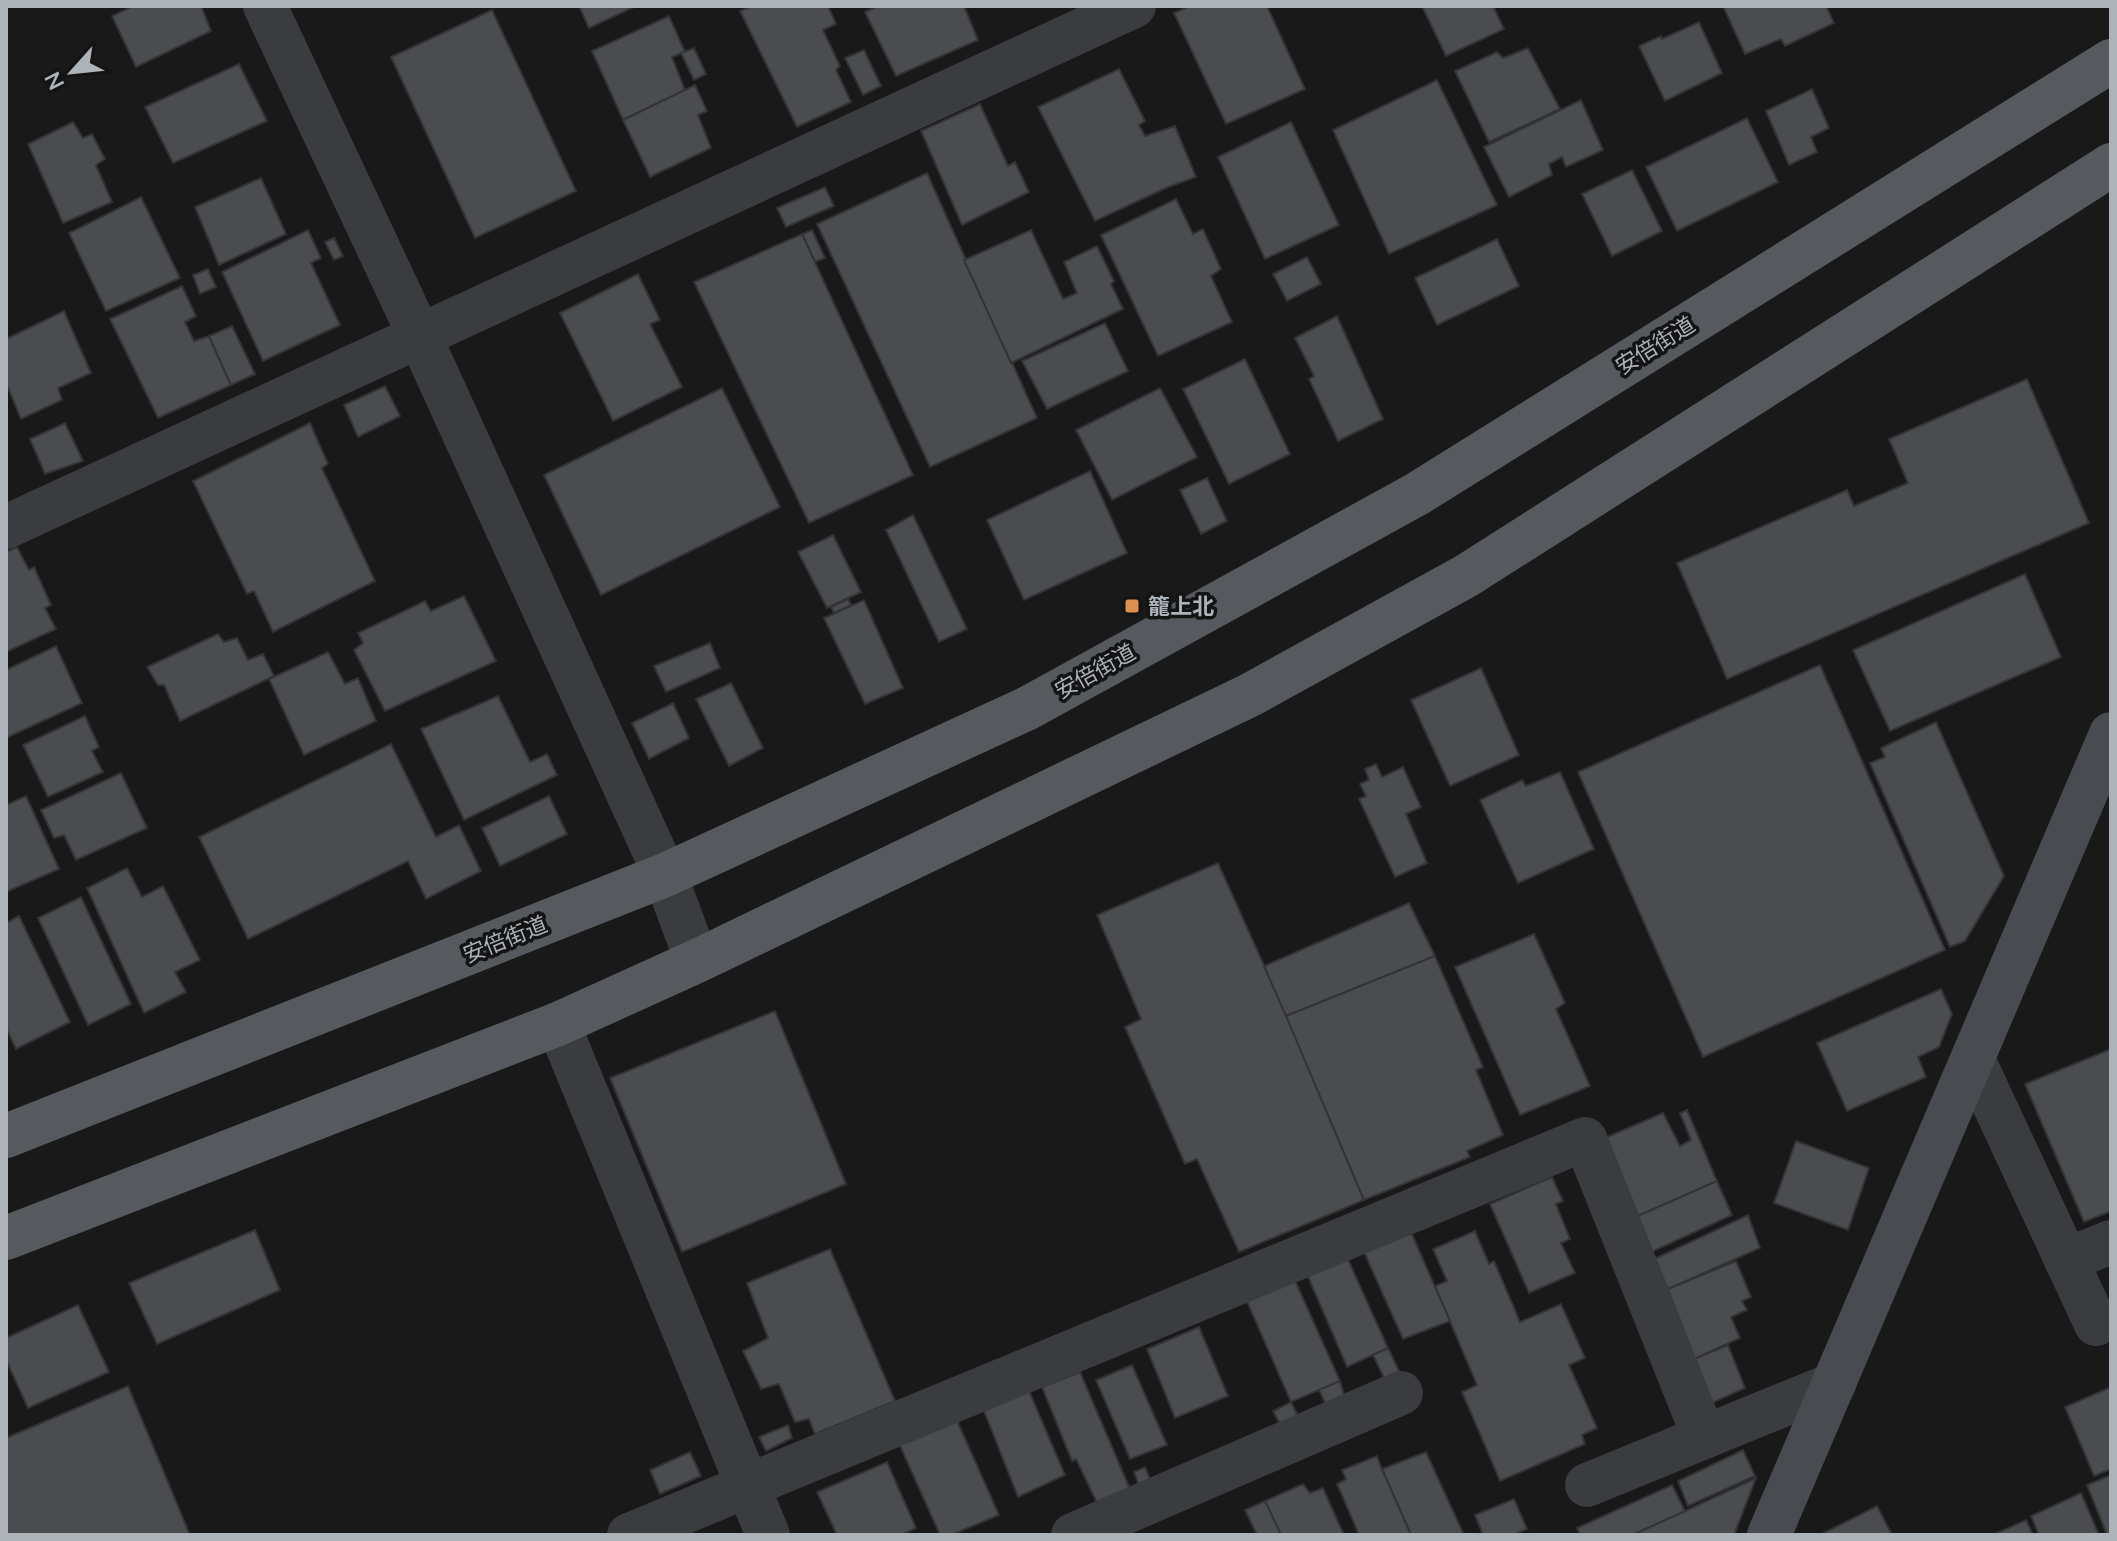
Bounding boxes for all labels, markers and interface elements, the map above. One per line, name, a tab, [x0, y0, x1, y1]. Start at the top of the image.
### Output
north arrow	[32, 32, 112, 112]
text: N	[38, 67, 70, 95]
street label: 安倍街道	[1610, 310, 1700, 380]
place label: 籠上北	[1148, 592, 1214, 620]
marker: 籠上北	[1123, 597, 1141, 615]
street label: 安倍街道	[1050, 637, 1140, 705]
street label: 安倍街道	[459, 910, 551, 968]

